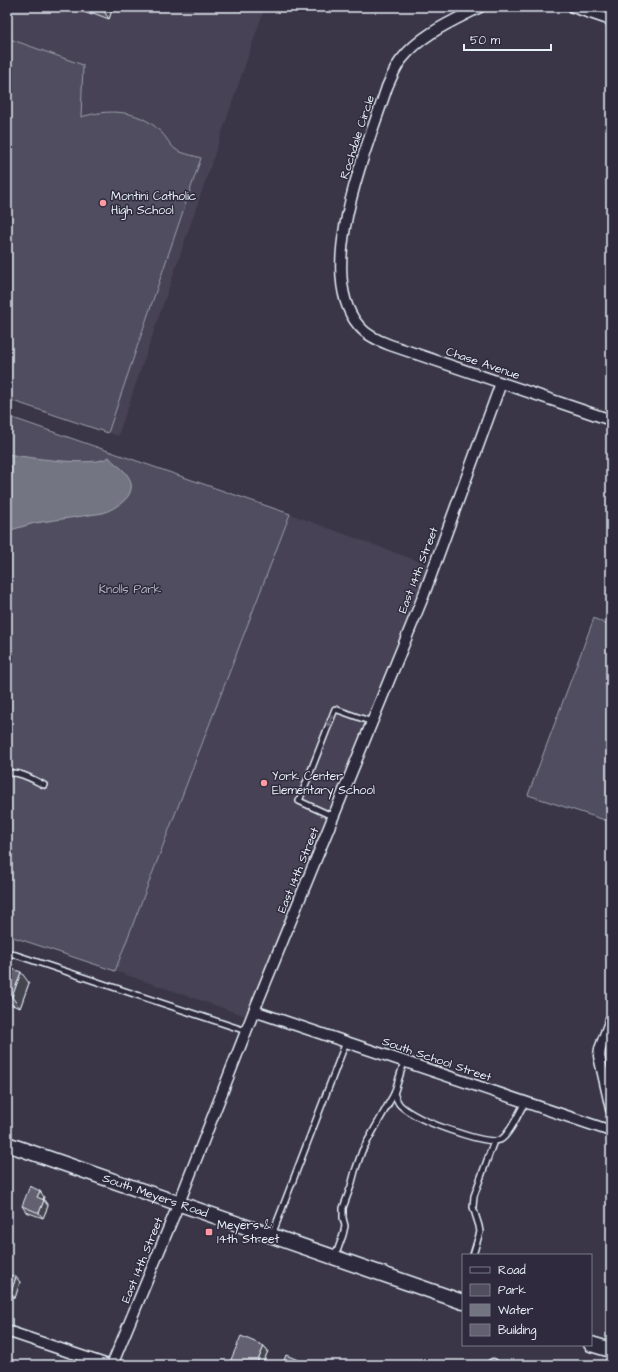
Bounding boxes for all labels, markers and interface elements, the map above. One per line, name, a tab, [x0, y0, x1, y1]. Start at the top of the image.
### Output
scale bar	[464, 26, 551, 52]
text: 50 m	[470, 32, 501, 49]
street label: Rochdale Circle	[336, 93, 379, 181]
place label: Montini Catholic High School	[111, 188, 197, 220]
marker: Montini Catholic High School	[98, 198, 108, 208]
street label: Chase Avenue	[444, 343, 522, 384]
street label: East 14th Street	[394, 524, 443, 616]
park label: Knolls Park	[99, 581, 162, 598]
one-way arrow	[325, 715, 333, 727]
place label: York Center Elementary School	[272, 768, 375, 800]
marker: York Center Elementary School	[259, 778, 269, 788]
street label: East 14th Street	[273, 825, 323, 916]
street label: South School Street	[380, 1033, 494, 1086]
street label: South Meyers Road	[100, 1170, 210, 1222]
street label: East 14th Street	[117, 1215, 167, 1306]
place label: Meyers & 14th Street	[217, 1217, 279, 1248]
marker: Meyers & 14th Street	[204, 1227, 214, 1237]
legend	[462, 1254, 592, 1346]
text: Road	[498, 1262, 526, 1279]
text: Park	[498, 1282, 526, 1299]
text: Water	[498, 1302, 534, 1319]
text: Building	[498, 1322, 536, 1340]

